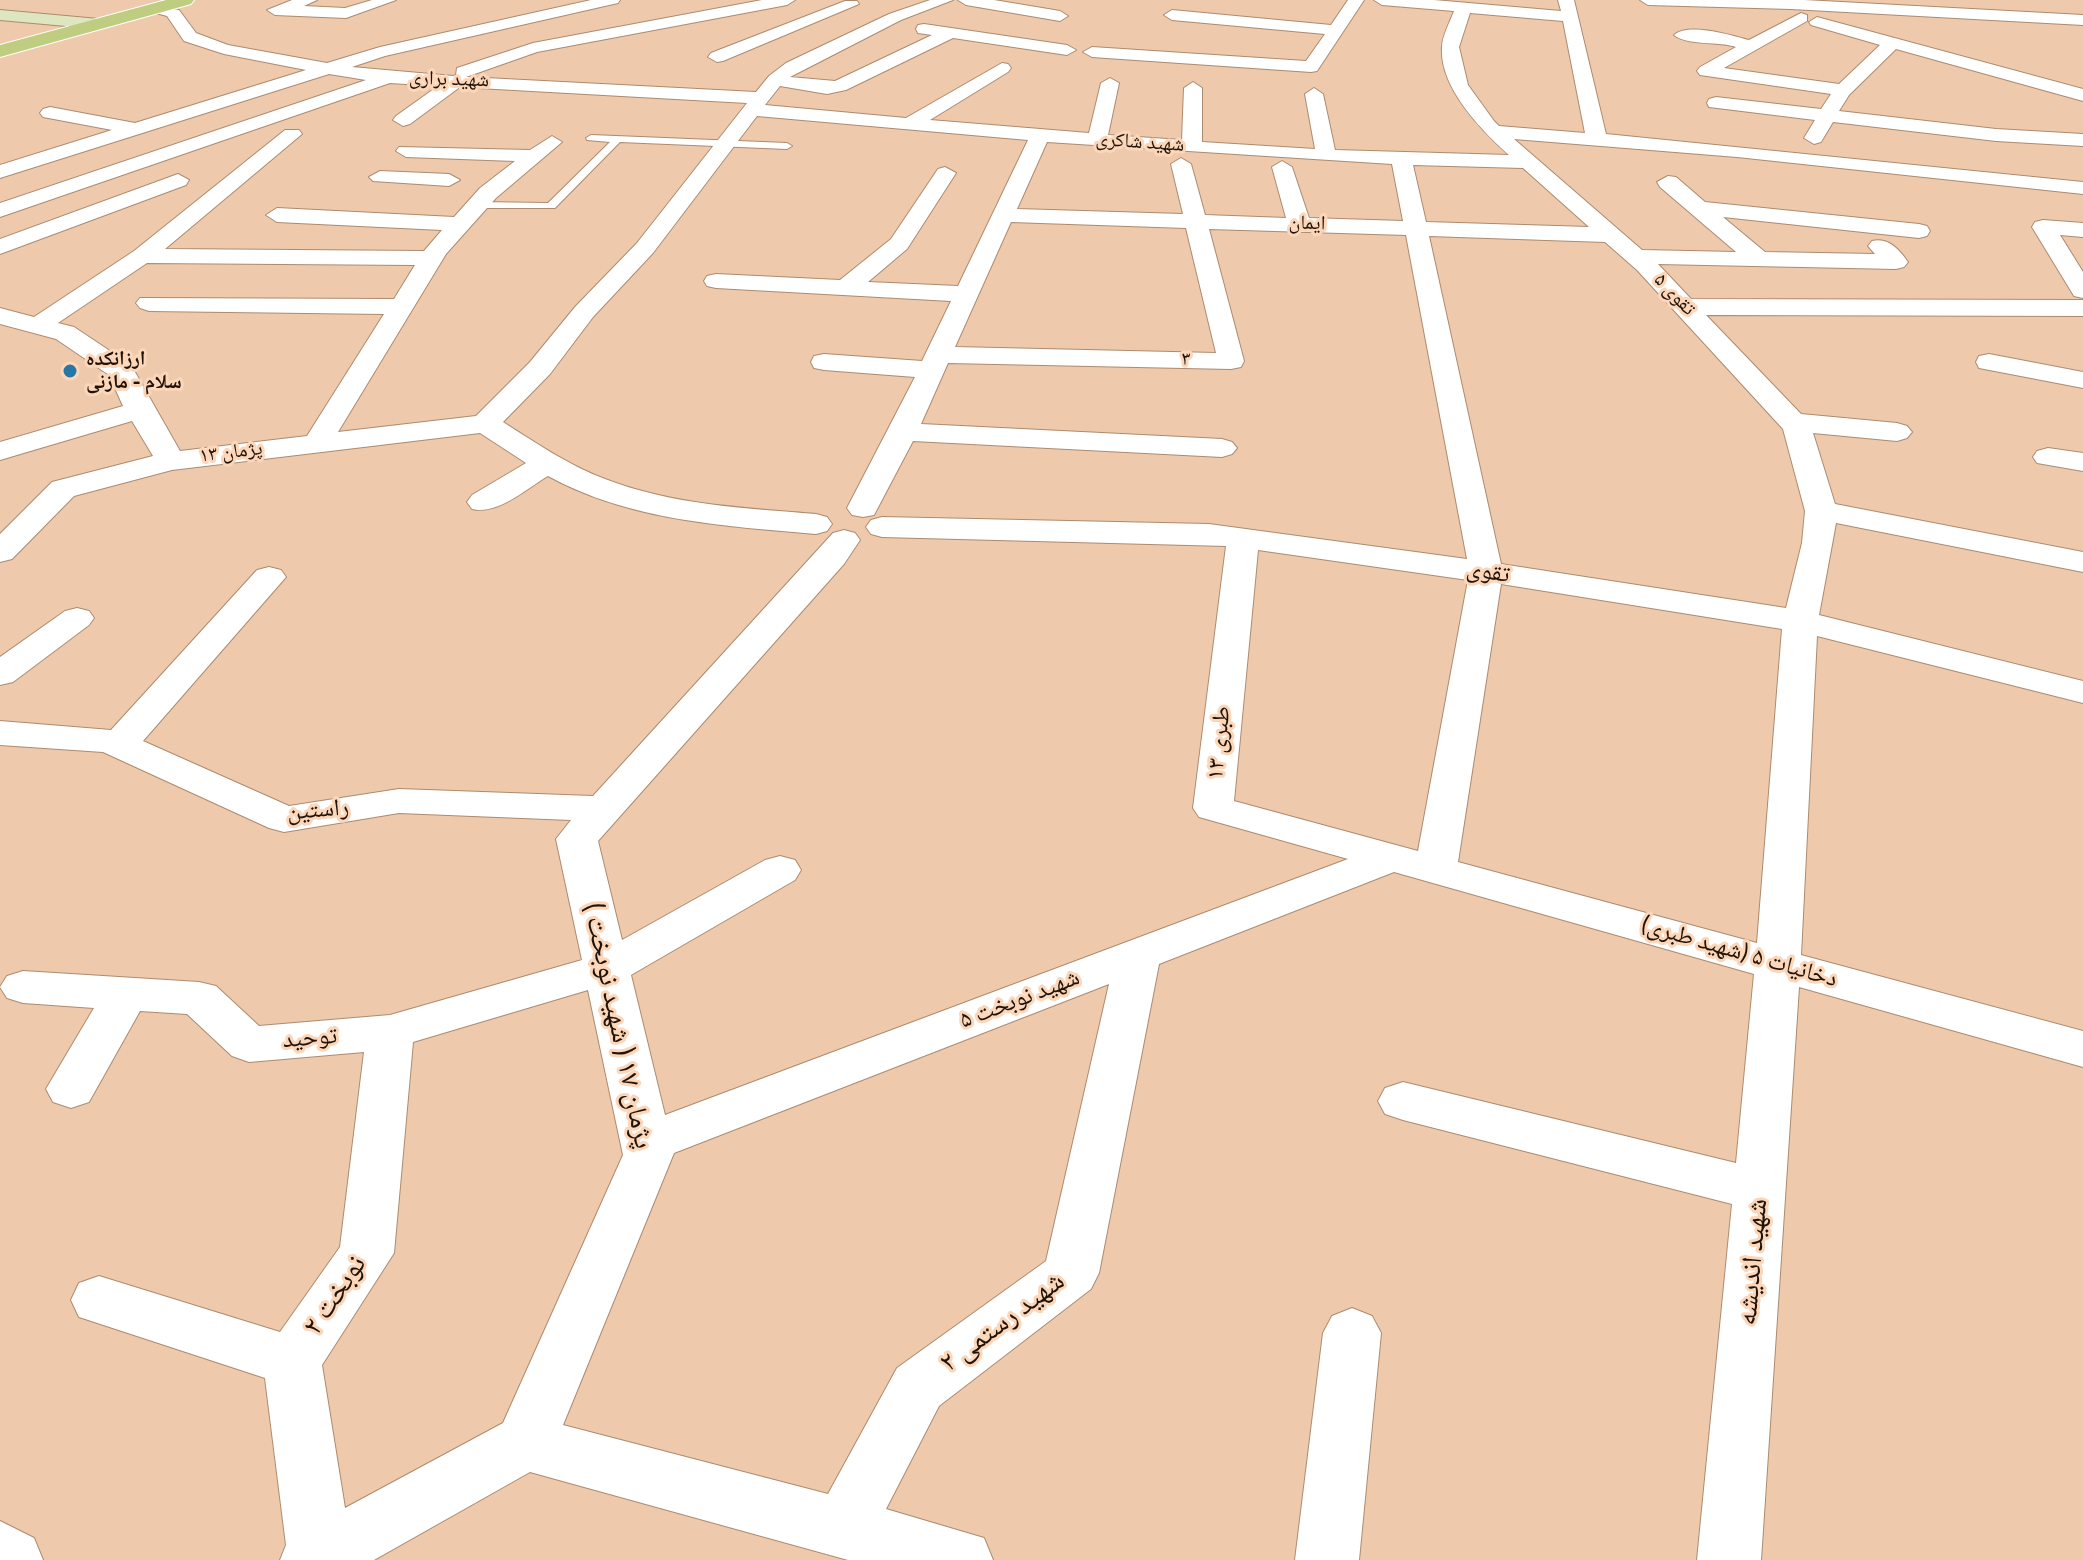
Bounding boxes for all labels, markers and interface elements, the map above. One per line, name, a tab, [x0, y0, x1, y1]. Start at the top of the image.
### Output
street label: شهید براری	[408, 67, 490, 93]
street label: شهید شاکری	[1095, 128, 1185, 158]
street label: ایمان	[1288, 211, 1326, 237]
street label: تقوی ۵	[1648, 269, 1700, 321]
place label: ارزانکده سلام - مازنی	[86, 348, 182, 395]
street label: ۳	[1181, 348, 1191, 372]
marker: ارزانکده سلام - مازنی	[61, 362, 79, 380]
street label: پژمان ۱۳	[198, 437, 264, 469]
street label: تقوی	[1464, 556, 1512, 590]
street label: طبری ۱۳	[1202, 705, 1238, 781]
street label: راستین	[286, 794, 350, 828]
street label: پژمان ۱۷ ( شهید نوبخت )	[575, 900, 659, 1152]
street label: دخانیات ۵ (شهید طبری)	[1638, 911, 1840, 995]
street label: شهید نوبخت ۵	[956, 964, 1084, 1036]
street label: توحید	[281, 1022, 339, 1056]
street label: شهید اندیشه	[1732, 1197, 1776, 1327]
street label: نوبخت ۲	[297, 1250, 375, 1342]
street label: شهید رستمی ۲	[934, 1265, 1072, 1381]

